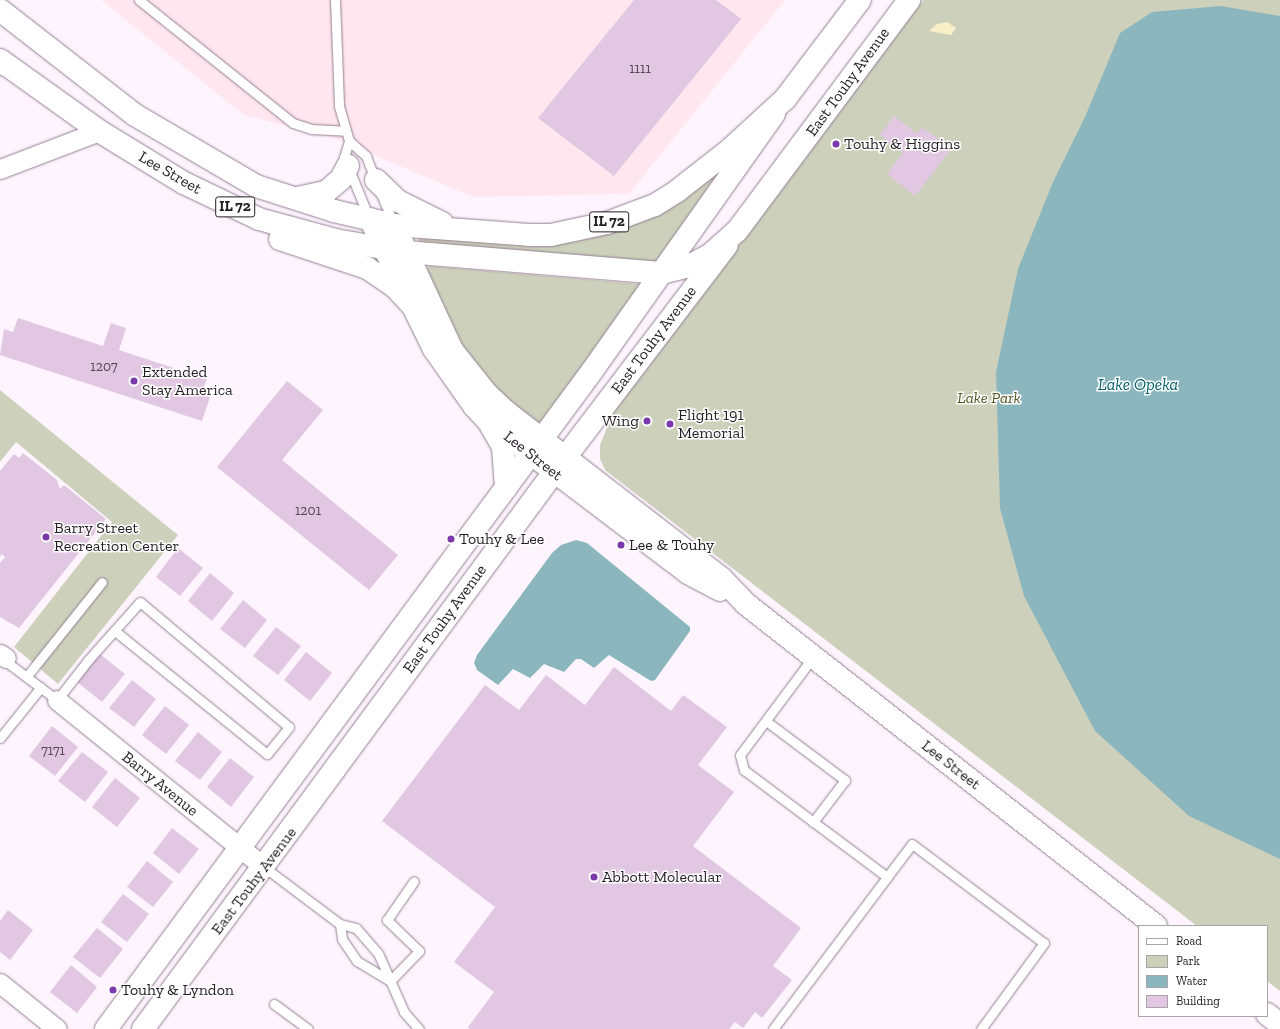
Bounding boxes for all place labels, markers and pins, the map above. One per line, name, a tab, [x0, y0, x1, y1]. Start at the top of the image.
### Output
place label: Touhy & Higgins	[844, 134, 961, 154]
marker: Touhy & Higgins	[831, 139, 841, 149]
place label: Extended Stay America	[142, 362, 234, 400]
marker: Extended Stay America	[129, 376, 139, 386]
place label: Flight 191 Memorial	[678, 405, 744, 443]
place label: Wing	[602, 411, 639, 431]
marker: Wing	[642, 416, 652, 426]
marker: Flight 191 Memorial	[665, 419, 675, 429]
place label: Barry Street Recreation Center	[54, 518, 179, 556]
place label: Touhy & Lee	[459, 529, 545, 549]
marker: Barry Street Recreation Center	[41, 532, 51, 542]
marker: Touhy & Lee	[446, 534, 456, 544]
place label: Lee & Touhy	[629, 535, 715, 555]
marker: Lee & Touhy	[616, 540, 626, 550]
place label: Abbott Molecular	[602, 867, 722, 887]
marker: Abbott Molecular	[589, 872, 599, 882]
place label: Touhy & Lyndon	[121, 980, 234, 1000]
marker: Touhy & Lyndon	[108, 985, 118, 995]

